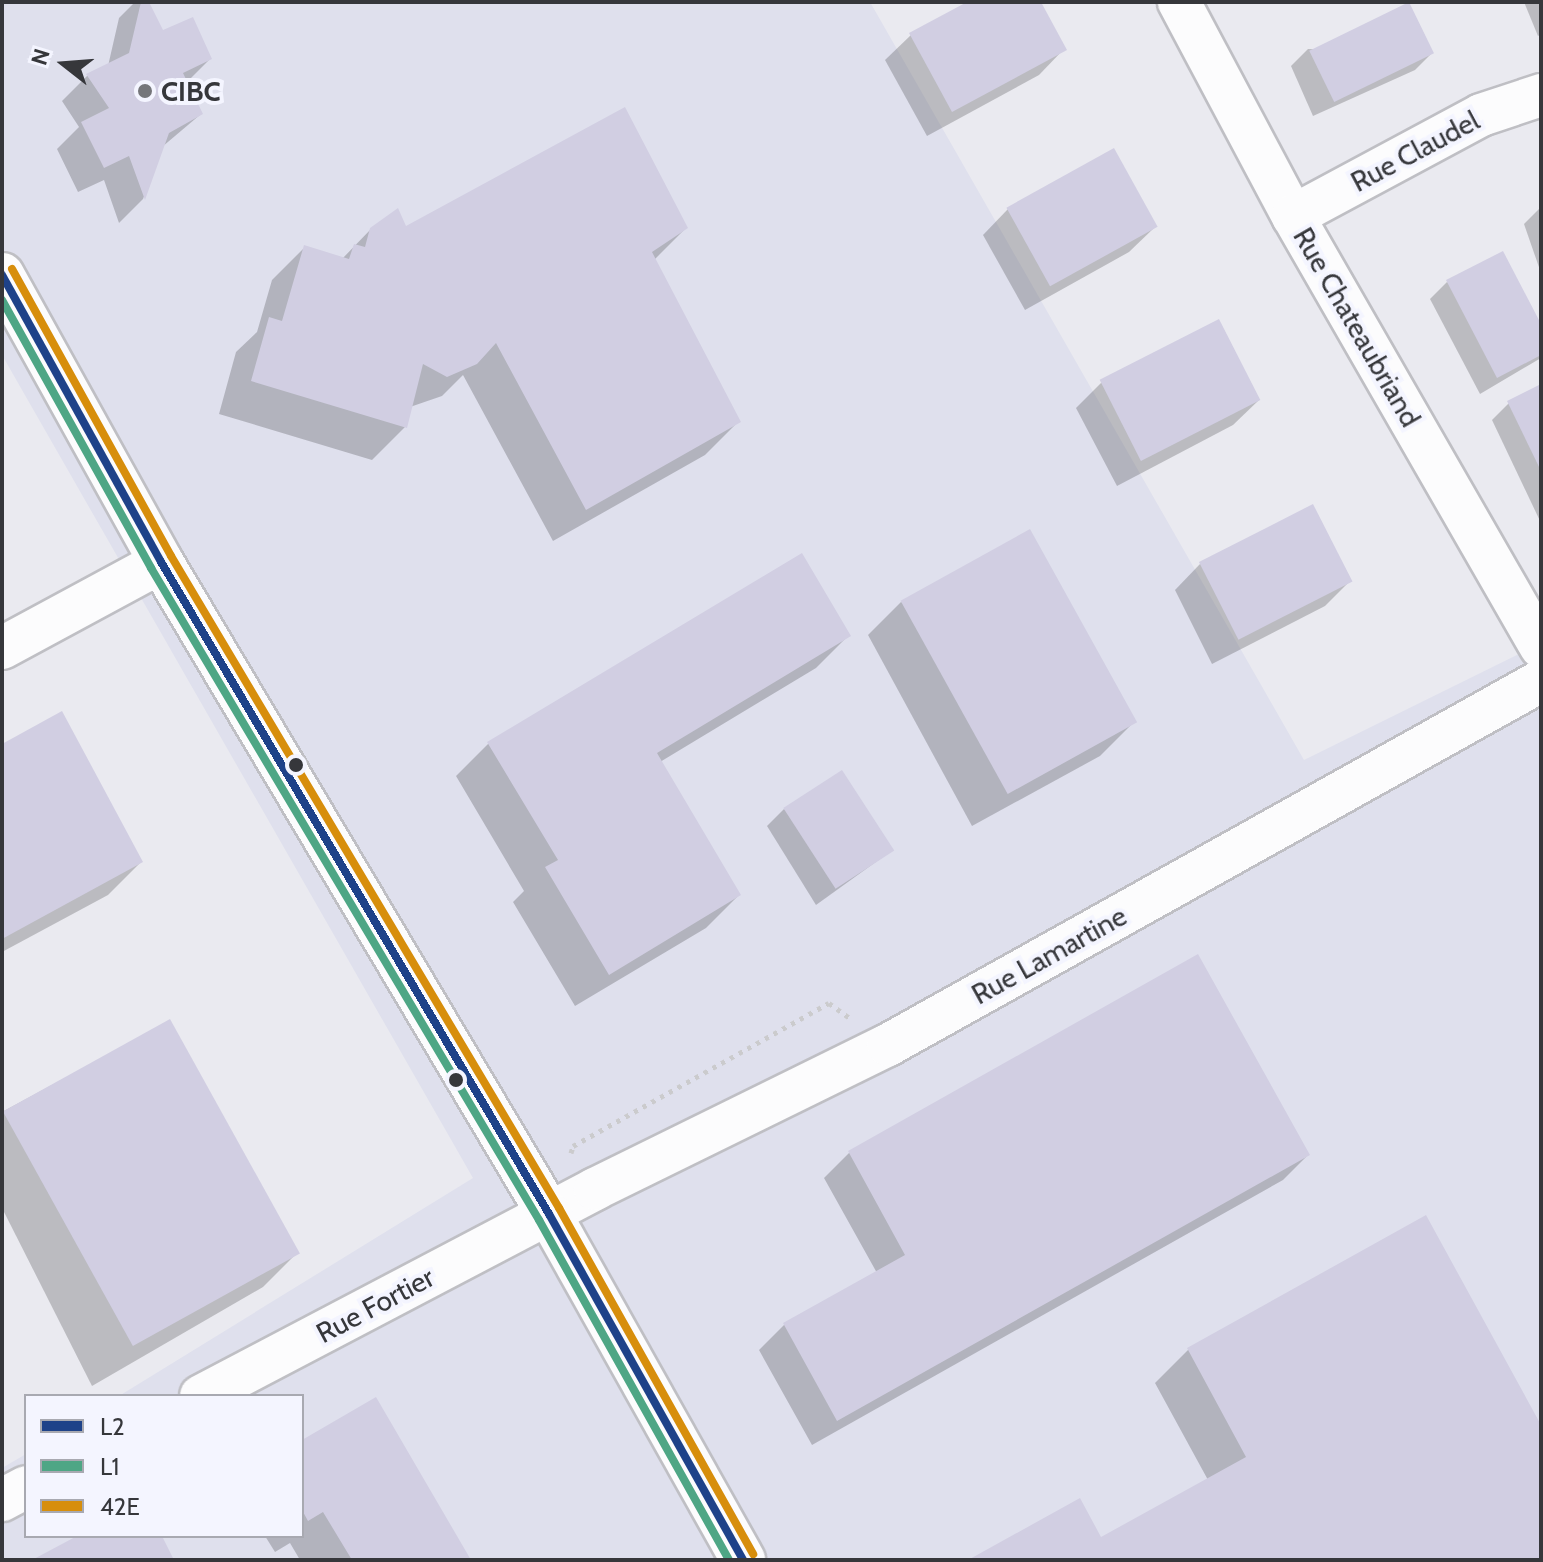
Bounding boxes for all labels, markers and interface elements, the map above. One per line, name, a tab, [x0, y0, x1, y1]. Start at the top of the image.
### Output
north arrow	[24, 24, 104, 104]
text: N	[25, 45, 56, 68]
place label: CIBC	[161, 74, 221, 108]
marker: CIBC	[136, 82, 154, 100]
street label: Rue Claudel	[1345, 103, 1485, 199]
street label: Rue Chateaubriand	[1286, 222, 1428, 432]
unlabelled marker	[288, 757, 304, 773]
street label: Rue Lamartine	[966, 899, 1132, 1011]
unlabelled marker	[448, 1072, 464, 1088]
street label: Rue Fortier	[311, 1260, 439, 1350]
legend	[24, 1394, 304, 1538]
text: L2	[100, 1412, 125, 1441]
text: L1	[100, 1452, 119, 1481]
text: 42E	[100, 1492, 140, 1521]

